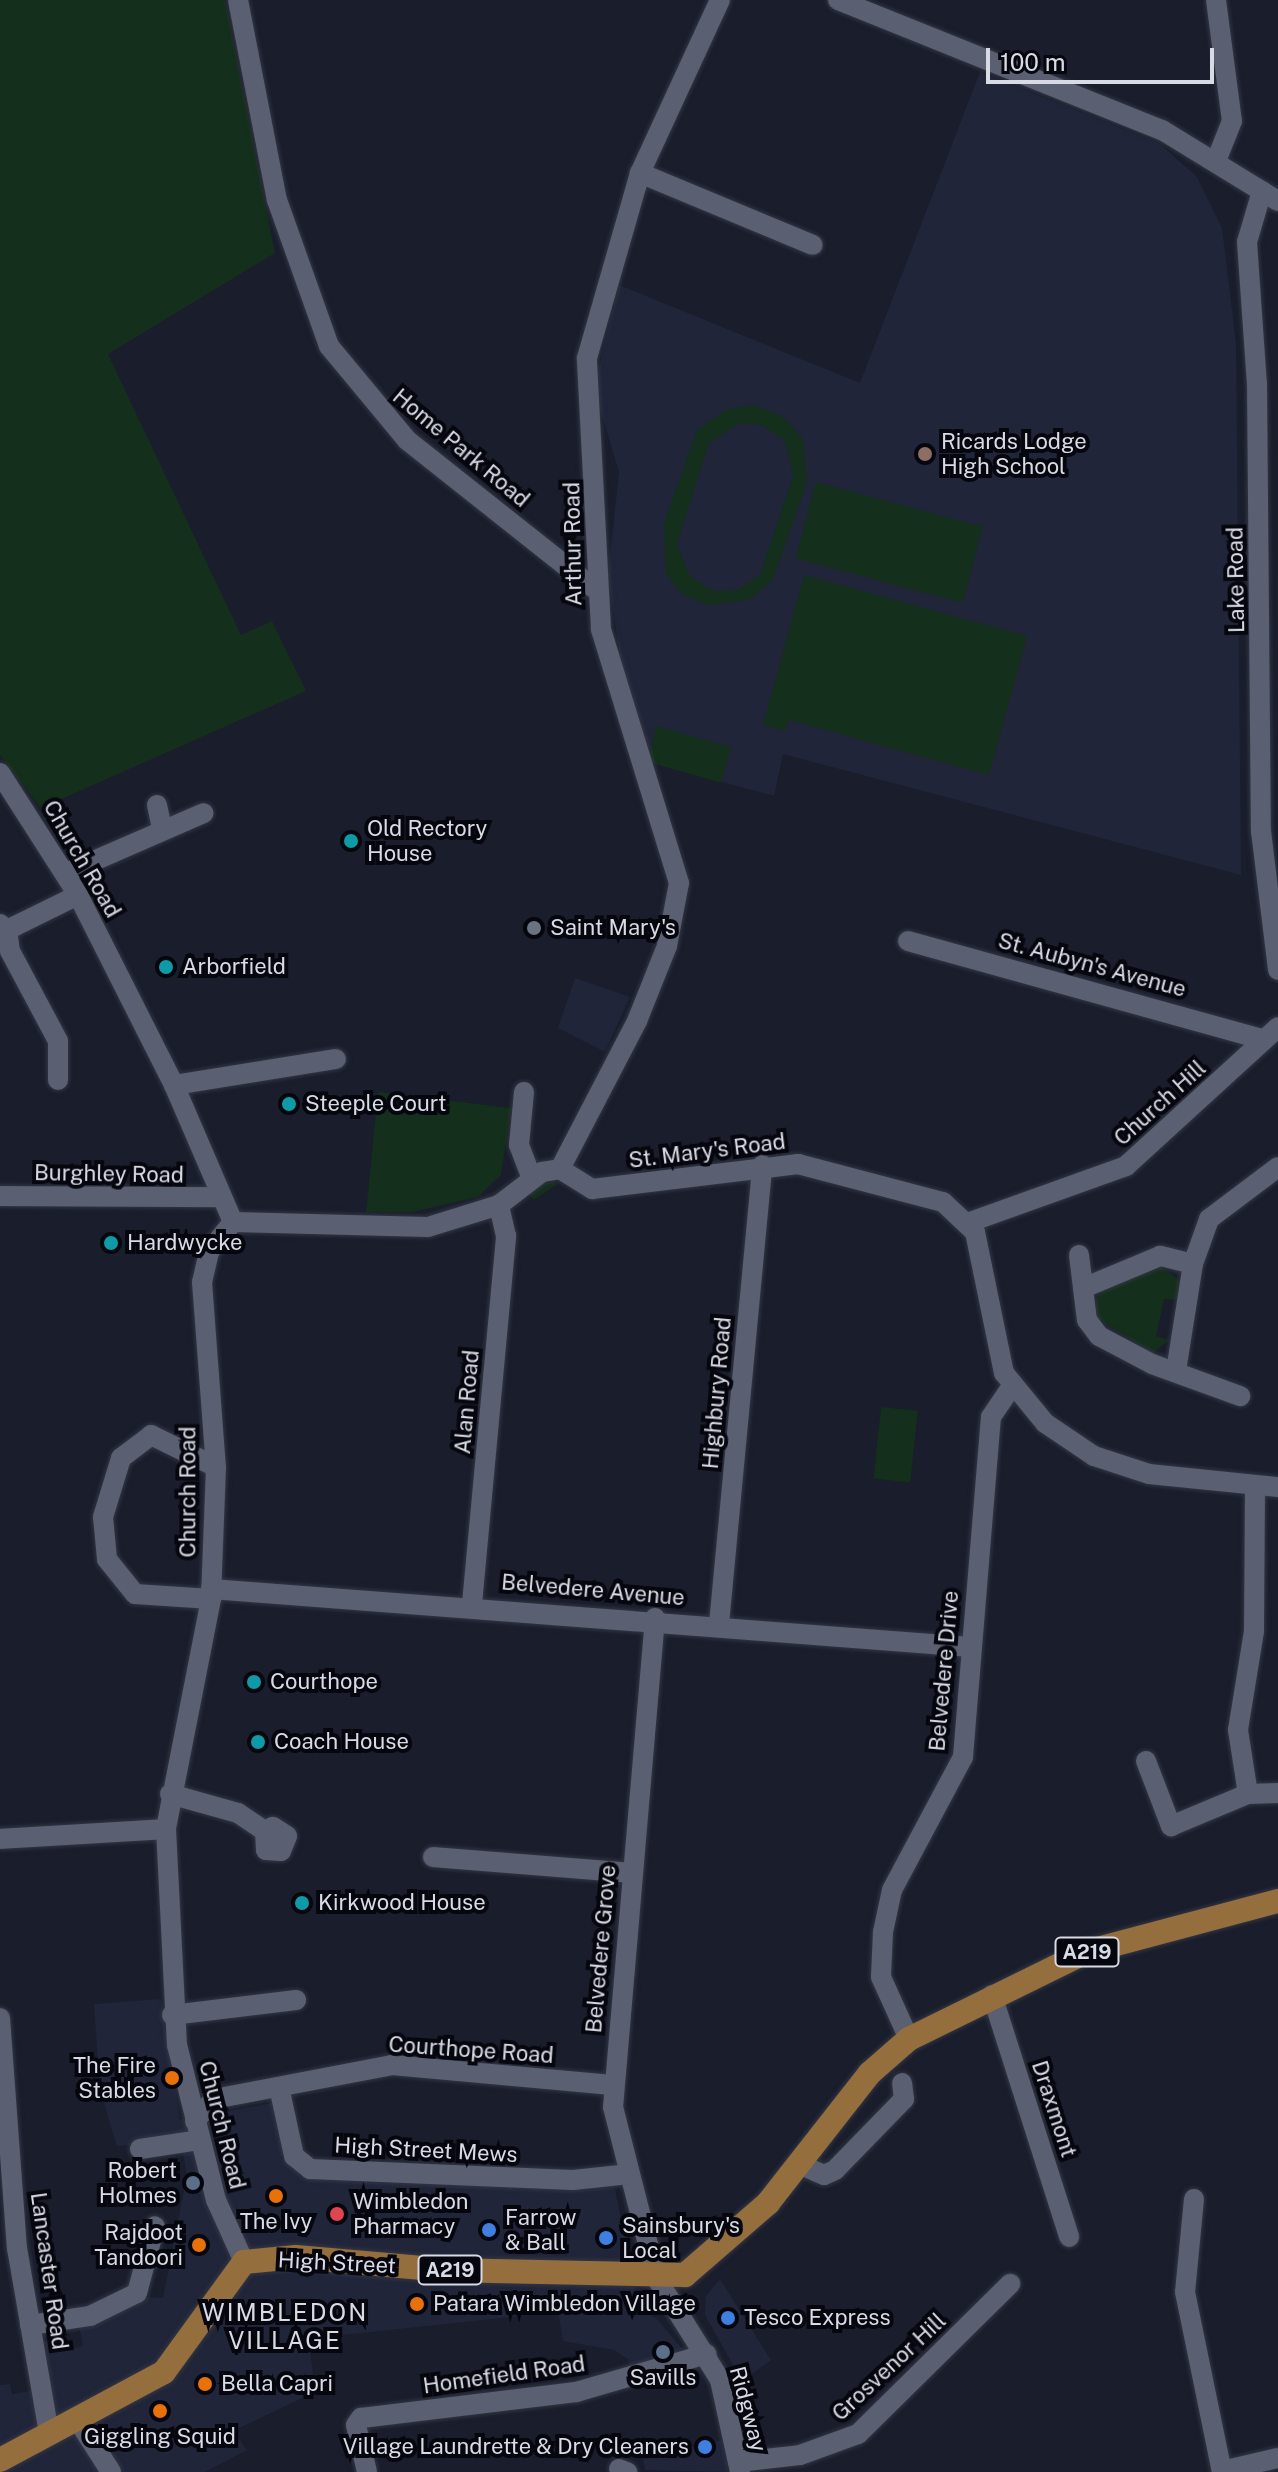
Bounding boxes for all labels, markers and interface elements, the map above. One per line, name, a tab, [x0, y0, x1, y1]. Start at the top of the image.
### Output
scale bar	[990, 32, 1218, 82]
text: 100 m	[1000, 48, 1066, 76]
street label: Home Park Road	[387, 383, 535, 513]
place label: Ricards Lodge High School	[941, 428, 1087, 480]
marker: Ricards Lodge High School	[916, 445, 934, 463]
street label: Arthur Road	[559, 482, 587, 606]
street label: Lake Road	[1222, 527, 1250, 633]
street label: Church Road	[38, 796, 126, 922]
place label: Old Rectory House	[367, 815, 487, 866]
marker: Old Rectory House	[342, 832, 360, 850]
place label: Saint Mary's	[550, 915, 676, 941]
marker: Saint Mary's	[525, 919, 543, 937]
street label: St. Aubyn's Avenue	[995, 927, 1189, 1003]
place label: Arborfield	[182, 954, 286, 980]
marker: Arborfield	[157, 958, 175, 976]
street label: Church Hill	[1109, 1055, 1211, 1151]
place label: Steeple Court	[305, 1091, 447, 1117]
marker: Steeple Court	[280, 1095, 298, 1113]
street label: St. Mary's Road	[627, 1128, 787, 1174]
street label: Burghley Road	[34, 1159, 184, 1189]
place label: Hardwycke	[127, 1230, 243, 1256]
marker: Hardwycke	[102, 1234, 120, 1252]
street label: Highbury Road	[697, 1316, 737, 1470]
street label: Alan Road	[449, 1349, 485, 1455]
street label: Church Road	[175, 1426, 201, 1558]
street label: Belvedere Avenue	[500, 1569, 686, 1611]
street label: Belvedere Drive	[924, 1590, 964, 1752]
place label: Courthope	[270, 1669, 378, 1695]
marker: Courthope	[245, 1673, 263, 1691]
place label: Coach House	[274, 1729, 409, 1755]
marker: Coach House	[249, 1733, 267, 1751]
street label: Belvedere Grove	[580, 1864, 622, 2034]
place label: Kirkwood House	[318, 1890, 486, 1916]
marker: Kirkwood House	[293, 1894, 311, 1912]
road number: A219	[1053, 1936, 1121, 1968]
street label: Courthope Road	[388, 2031, 554, 2069]
place label: The Fire Stables	[73, 2052, 156, 2104]
street label: Draxmont	[1026, 2057, 1082, 2161]
street label: Church Road	[193, 2058, 251, 2192]
marker: The Fire Stables	[163, 2069, 181, 2087]
street label: High Street Mews	[334, 2132, 518, 2168]
place label: Robert Holmes	[99, 2157, 177, 2208]
marker: Robert Holmes	[184, 2174, 202, 2192]
marker: The Ivy	[267, 2187, 285, 2205]
place label: Wimbledon Pharmacy	[353, 2188, 469, 2240]
street label: Lancaster Road	[25, 2191, 73, 2351]
place label: Farrow & Ball	[505, 2204, 576, 2256]
marker: Wimbledon Pharmacy	[328, 2205, 346, 2223]
place label: The Ivy	[240, 2209, 312, 2235]
place label: Sainsbury's Local	[622, 2212, 740, 2264]
place label: Rajdoot Tandoori	[94, 2219, 183, 2270]
marker: Farrow & Ball	[480, 2221, 498, 2239]
marker: Sainsbury's Local	[597, 2229, 615, 2247]
marker: Rajdoot Tandoori	[190, 2236, 208, 2254]
street label: High Street	[277, 2247, 397, 2279]
road number: A219	[416, 2254, 484, 2286]
place label: Patara Wimbledon Village	[433, 2291, 697, 2317]
marker: Patara Wimbledon Village	[408, 2295, 426, 2313]
district label: WIMBLEDON VILLAGE	[202, 2299, 368, 2355]
place label: Tesco Express	[744, 2305, 891, 2331]
street label: Grosvenor Hill	[827, 2308, 951, 2426]
marker: Tesco Express	[719, 2309, 737, 2327]
marker: Savills	[654, 2343, 672, 2361]
street label: Homefield Road	[421, 2351, 587, 2399]
street label: Ridgway	[724, 2363, 772, 2455]
place label: Savills	[630, 2365, 696, 2391]
place label: Bella Capri	[221, 2371, 333, 2397]
marker: Bella Capri	[196, 2375, 214, 2393]
marker: Giggling Squid	[151, 2402, 169, 2420]
place label: Giggling Squid	[84, 2424, 236, 2450]
place label: Village Laundrette & Dry Cleaners	[342, 2434, 689, 2460]
marker: Village Laundrette & Dry Cleaners	[696, 2438, 714, 2456]

